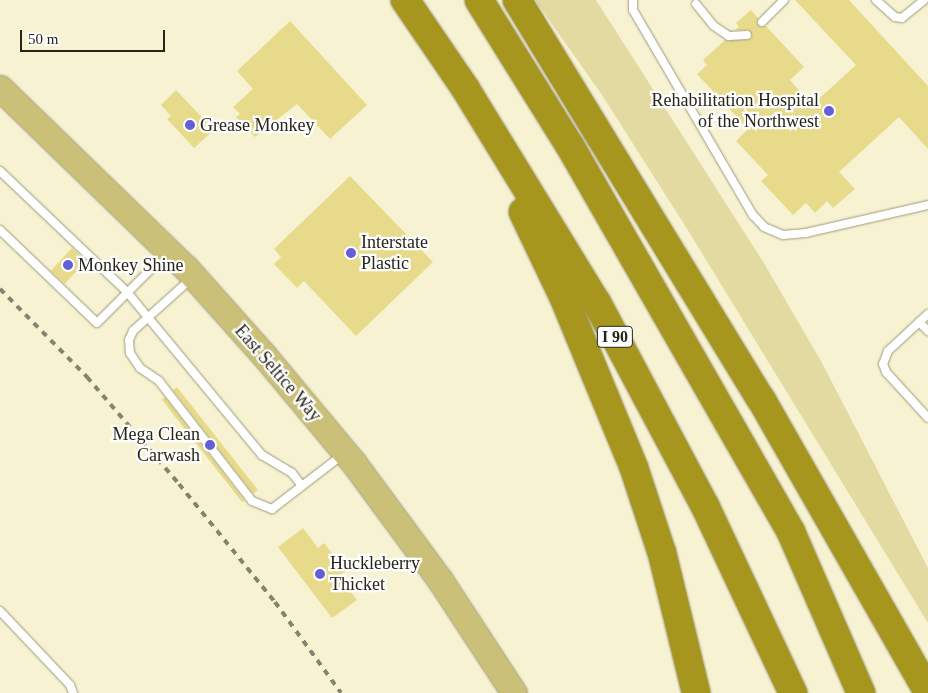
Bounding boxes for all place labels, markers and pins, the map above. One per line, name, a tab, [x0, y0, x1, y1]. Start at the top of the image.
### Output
place label: Rehabilitation Hospital of the Northwest	[652, 90, 819, 132]
marker: Rehabilitation Hospital of the Northwest	[823, 105, 835, 117]
place label: Grease Monkey	[200, 114, 314, 136]
marker: Grease Monkey	[184, 119, 196, 131]
place label: Interstate Plastic	[361, 232, 428, 274]
marker: Interstate Plastic	[345, 247, 357, 259]
place label: Monkey Shine	[78, 254, 183, 276]
marker: Monkey Shine	[62, 259, 74, 271]
place label: Mega Clean Carwash	[113, 424, 200, 466]
marker: Mega Clean Carwash	[204, 439, 216, 451]
place label: Huckleberry Thicket	[330, 553, 420, 596]
marker: Huckleberry Thicket	[314, 568, 326, 580]

